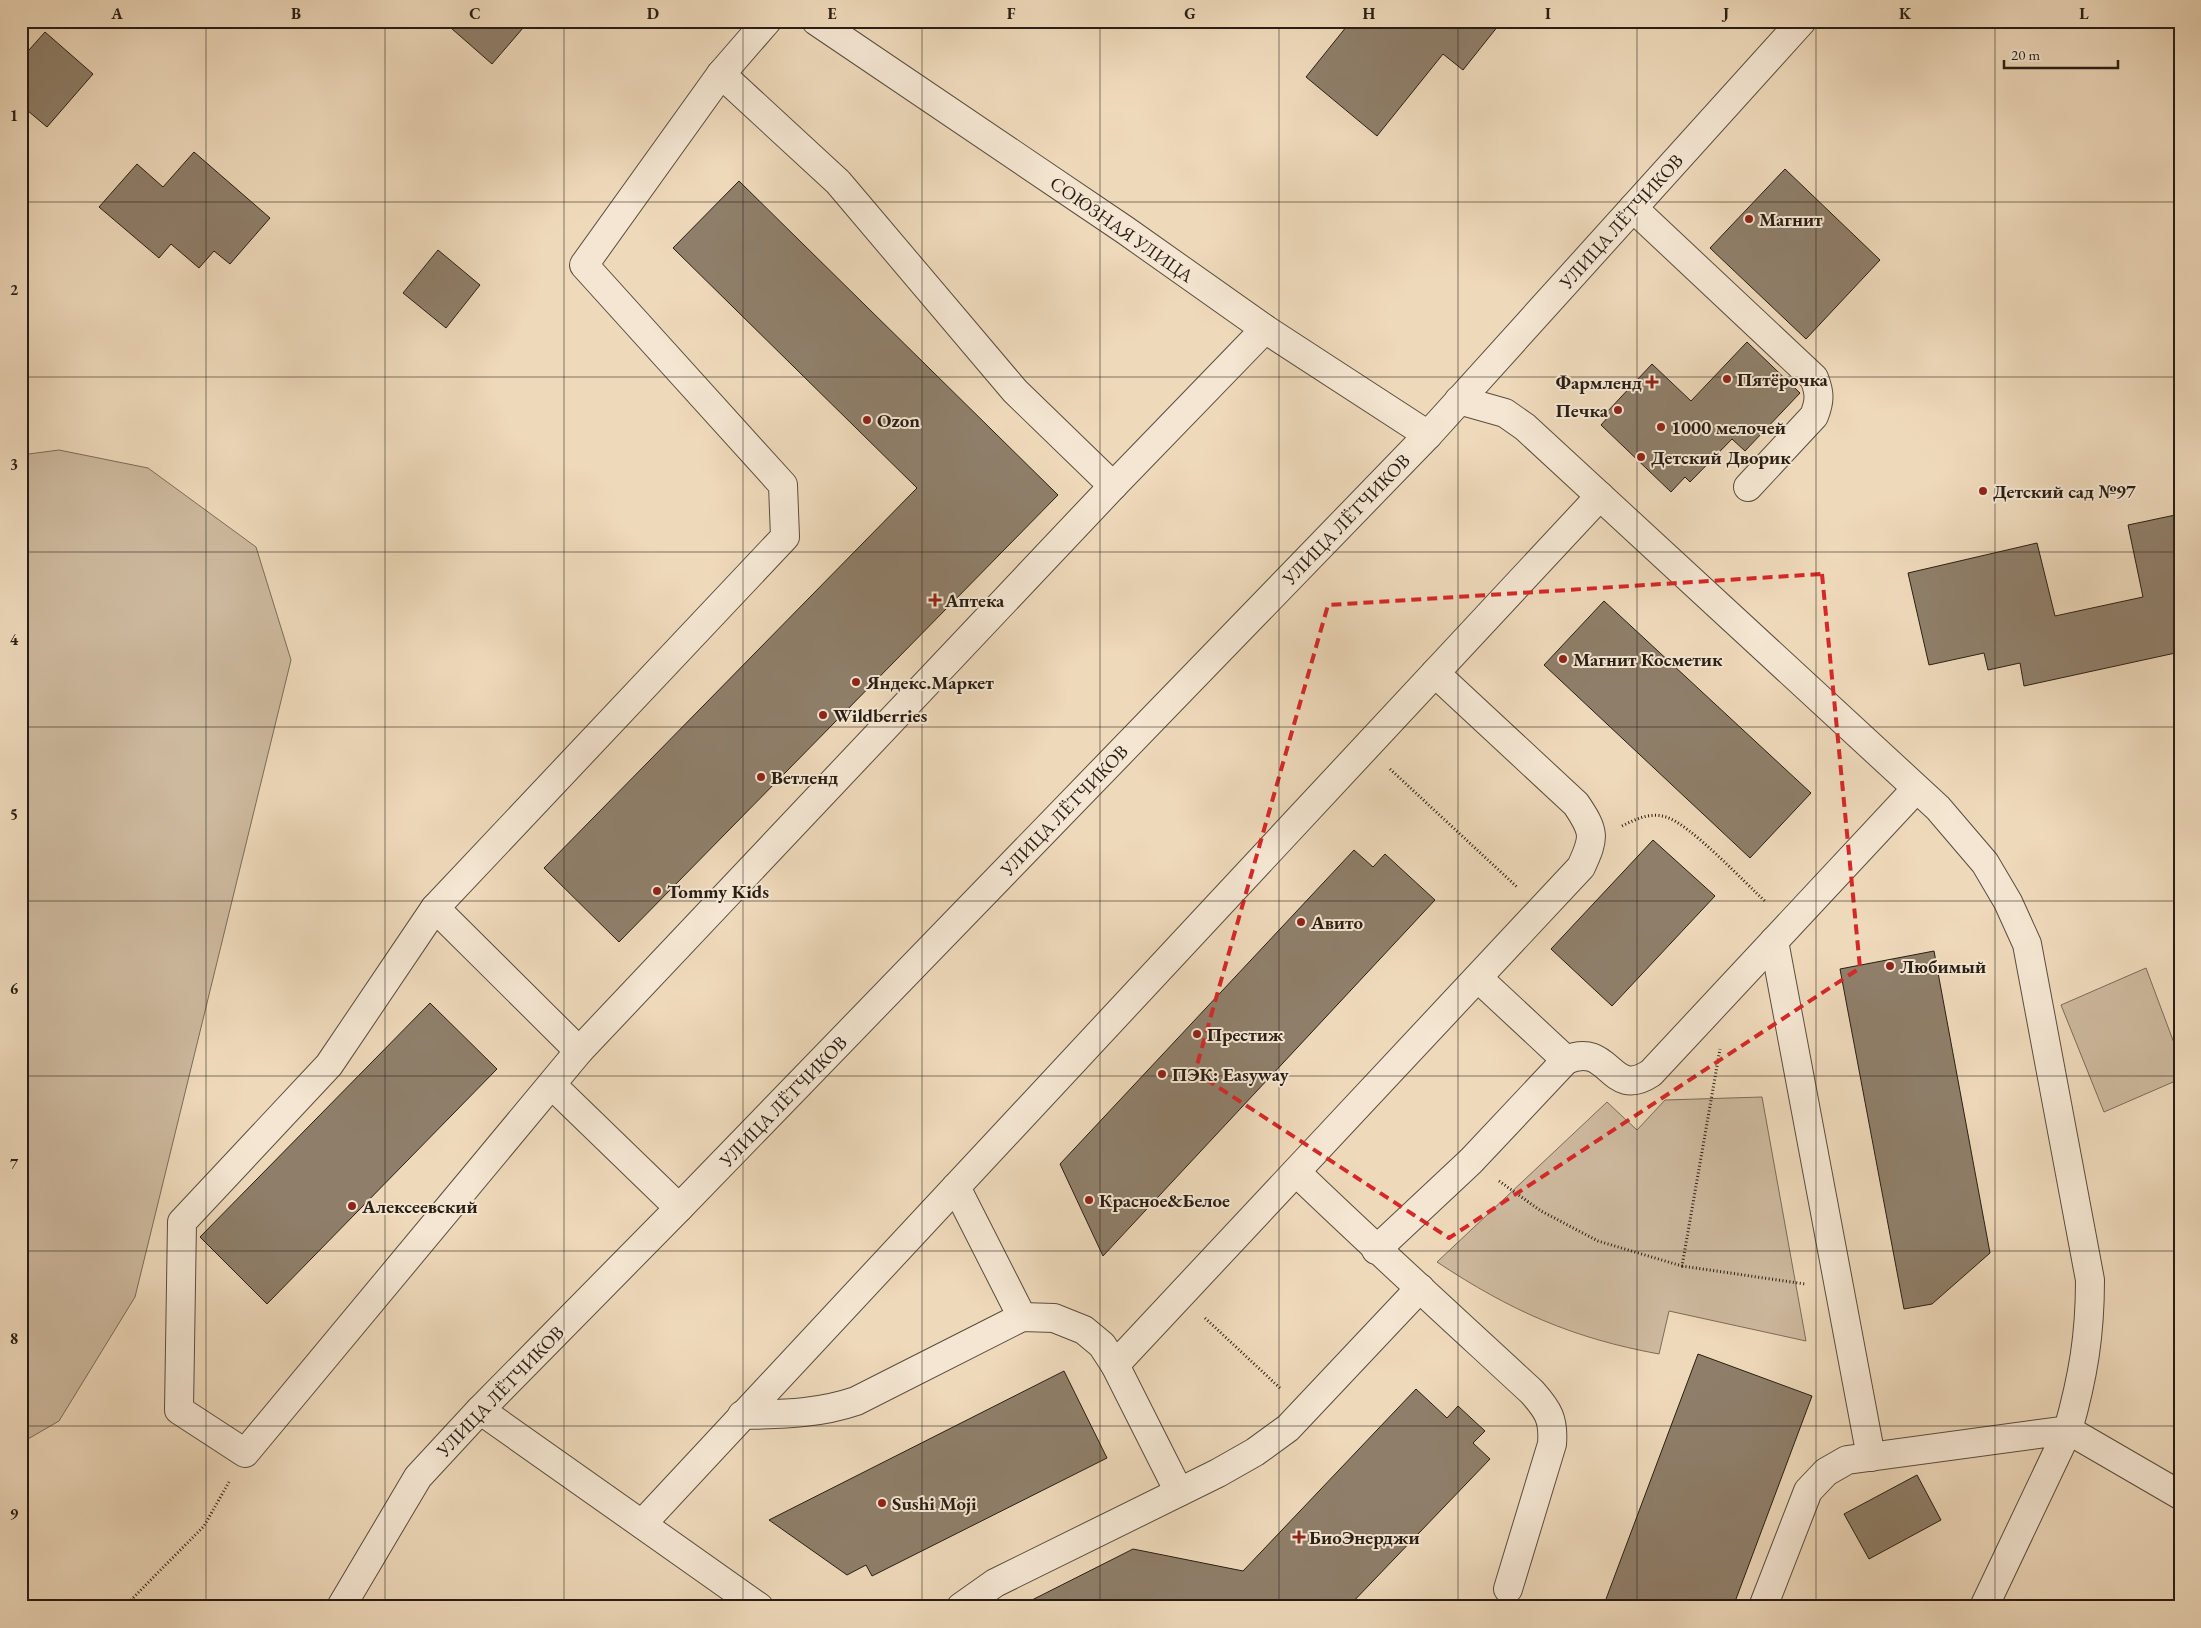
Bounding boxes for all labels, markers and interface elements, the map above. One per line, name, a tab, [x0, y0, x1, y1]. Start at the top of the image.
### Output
text: A	[110, 3, 123, 24]
text: B	[291, 3, 301, 24]
text: C	[469, 3, 481, 24]
text: D	[647, 3, 659, 24]
text: E	[827, 3, 837, 24]
text: F	[1007, 3, 1016, 24]
text: G	[1184, 3, 1196, 24]
text: H	[1363, 3, 1376, 24]
text: I	[1545, 3, 1551, 24]
text: J	[1721, 3, 1729, 24]
text: K	[1899, 3, 1912, 24]
text: L	[2079, 3, 2089, 24]
scale bar	[2004, 38, 2117, 70]
text: 20 m	[2011, 45, 2040, 64]
text: 1	[10, 105, 18, 126]
street label: УЛИЦА ЛЁТЧИКОВ	[1553, 148, 1689, 295]
street label: СОЮЗНАЯ УЛИЦА	[1045, 170, 1199, 289]
place label: Магнит	[1759, 207, 1823, 232]
marker: Магнит	[1743, 213, 1755, 225]
text: 2	[10, 279, 19, 300]
place label: Пятёрочка	[1737, 367, 1829, 392]
place label: Фармленд	[1556, 370, 1642, 395]
marker: Пятёрочка	[1721, 373, 1733, 385]
marker: Фармленд	[1646, 376, 1658, 388]
place label: Печка	[1556, 398, 1609, 423]
marker: Печка	[1612, 404, 1624, 416]
place label: Ozon	[877, 408, 920, 433]
marker: Ozon	[861, 414, 873, 426]
place label: 1000 мелочей	[1671, 415, 1786, 440]
marker: 1000 мелочей	[1655, 421, 1667, 433]
place label: Детский Дворик	[1651, 445, 1791, 470]
street label: УЛИЦА ЛЁТЧИКОВ	[1276, 448, 1416, 591]
marker: Детский Дворик	[1635, 451, 1647, 463]
text: 3	[10, 454, 18, 475]
place label: Детский сад №97	[1993, 479, 2137, 504]
marker: Детский сад №97	[1977, 485, 1989, 497]
place label: Аптека	[944, 588, 1005, 613]
marker: Аптека	[929, 594, 941, 606]
text: 4	[10, 629, 19, 650]
place label: Магнит Косметик	[1573, 647, 1723, 672]
marker: Магнит Косметик	[1557, 653, 1569, 665]
place label: Яндекс.Маркет	[865, 670, 994, 695]
marker: Яндекс.Маркет	[850, 676, 862, 688]
place label: Wildberries	[833, 703, 928, 728]
marker: Wildberries	[817, 709, 829, 721]
street label: УЛИЦА ЛЁТЧИКОВ	[994, 739, 1134, 882]
place label: Ветленд	[771, 765, 838, 790]
marker: Ветленд	[755, 771, 767, 783]
text: 5	[10, 804, 18, 825]
place label: Tommy Kids	[667, 879, 769, 904]
marker: Tommy Kids	[651, 885, 663, 897]
place label: Авито	[1310, 910, 1364, 935]
marker: Авито	[1295, 916, 1307, 928]
place label: Любимый	[1900, 954, 1986, 979]
marker: Любимый	[1884, 960, 1896, 972]
text: 6	[10, 978, 19, 999]
place label: Престиж	[1207, 1022, 1284, 1047]
marker: Престиж	[1191, 1028, 1203, 1040]
street label: УЛИЦА ЛЁТЧИКОВ	[713, 1030, 853, 1173]
place label: ПЭК: Easyway	[1172, 1062, 1290, 1087]
marker: ПЭК: Easyway	[1156, 1068, 1168, 1080]
text: 7	[10, 1153, 19, 1174]
place label: Красное&Белое	[1099, 1188, 1230, 1213]
place label: Алексеевский	[361, 1194, 478, 1219]
marker: Красное&Белое	[1083, 1194, 1095, 1206]
marker: Алексеевский	[346, 1200, 358, 1212]
street label: УЛИЦА ЛЁТЧИКОВ	[430, 1320, 570, 1463]
text: 8	[10, 1328, 18, 1349]
place label: Sushi Moji	[892, 1491, 977, 1516]
marker: Sushi Moji	[876, 1497, 888, 1509]
text: 9	[10, 1503, 19, 1524]
place label: БиоЭнерджи	[1309, 1525, 1420, 1550]
marker: БиоЭнерджи	[1293, 1531, 1305, 1543]

